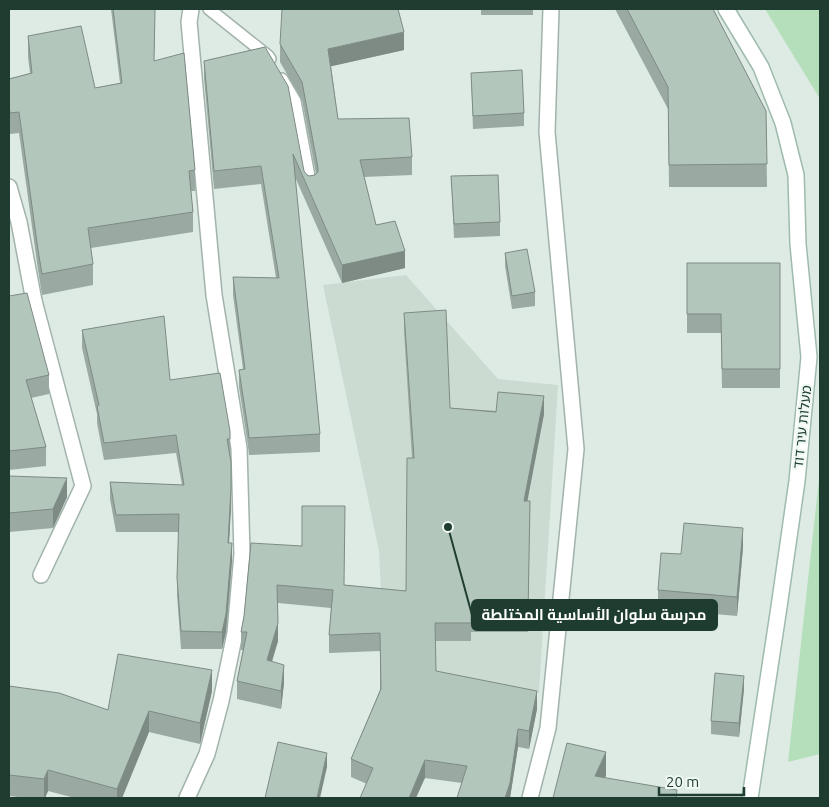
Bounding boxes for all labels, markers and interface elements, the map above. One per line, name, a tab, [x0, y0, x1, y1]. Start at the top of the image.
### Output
street label: מעלות עיר דוד	[790, 384, 814, 470]
callout: مدرسة سلوان الأساسية المختلطة	[472, 600, 717, 630]
text: مدرسة سلوان الأساسية المختلطة	[481, 606, 707, 624]
scale bar	[659, 764, 744, 796]
text: 20 m	[666, 773, 699, 790]

